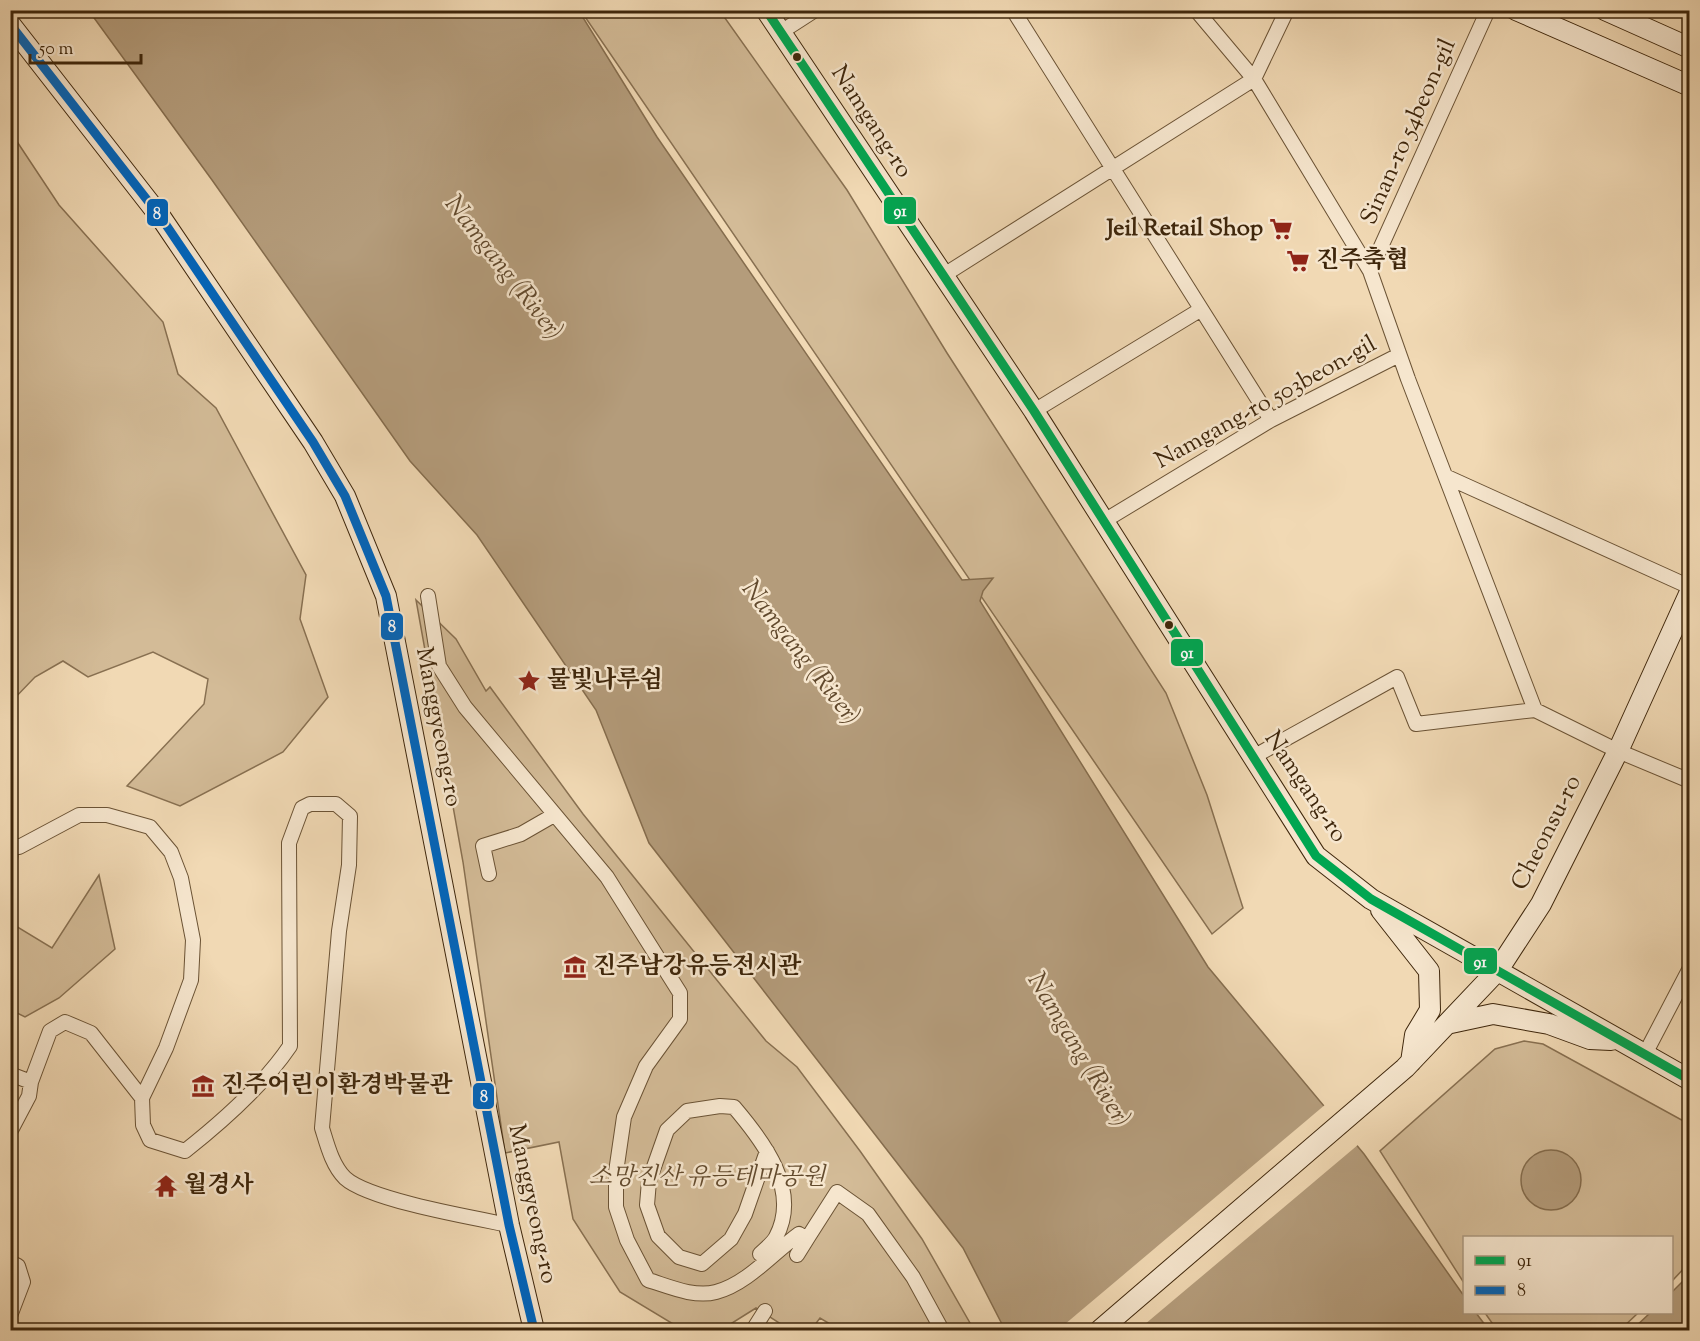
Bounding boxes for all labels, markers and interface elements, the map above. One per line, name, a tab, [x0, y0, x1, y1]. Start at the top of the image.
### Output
scale bar	[30, 27, 141, 65]
street label: Sinan-ro 54beon-gil	[1353, 33, 1465, 231]
text: 50 m	[38, 37, 74, 63]
unlabelled marker	[791, 51, 803, 63]
street label: Namgang-ro	[822, 59, 920, 185]
water label: Namgang (River)	[435, 188, 571, 348]
line badge: 91	[883, 196, 917, 225]
line badge: 8	[146, 198, 169, 227]
text: 91	[893, 201, 907, 224]
text: 8	[153, 204, 161, 227]
place label: Jeil Retail Shop	[1104, 212, 1263, 246]
supermarket icon: Jeil Retail Shop	[1268, 216, 1294, 242]
place label: 진주축협	[1316, 244, 1409, 278]
supermarket icon: 진주축협	[1285, 248, 1311, 274]
street label: Namgang-ro 503beon-gil	[1149, 328, 1383, 478]
water label: Namgang (River)	[732, 573, 868, 733]
line badge: 8	[380, 612, 404, 641]
text: 8	[388, 617, 396, 640]
unlabelled marker	[1163, 619, 1175, 631]
line badge: 91	[1170, 638, 1204, 667]
text: 91	[1180, 643, 1194, 666]
street label: Manggyeong-ro	[406, 644, 470, 810]
place label: 물빛나루쉼	[547, 664, 663, 698]
place icon: 물빛나루쉼	[516, 668, 542, 694]
street label: Namgang-ro	[1255, 724, 1355, 850]
street label: Cheonsu-ro	[1503, 769, 1591, 897]
line badge: 91	[1463, 947, 1498, 975]
place label: 진주남강유등전시관	[593, 950, 802, 984]
text: 91	[1473, 952, 1487, 975]
museum icon: 진주남강유등전시관	[562, 954, 588, 980]
water label: Namgang (River)	[1017, 966, 1139, 1134]
place label: 진주어린이환경박물관	[221, 1069, 453, 1103]
museum icon: 진주어린이환경박물관	[190, 1073, 216, 1099]
line badge: 8	[472, 1082, 495, 1110]
text: 8	[480, 1087, 488, 1110]
street label: Manggyeong-ro	[499, 1121, 565, 1287]
park label: 소망진산 유등테마공원	[589, 1161, 827, 1195]
place label: 월경사	[184, 1169, 254, 1203]
temple icon: 월경사	[153, 1173, 179, 1199]
legend	[1463, 1236, 1673, 1314]
text: 91	[1517, 1249, 1532, 1275]
text: 8	[1517, 1279, 1526, 1305]

